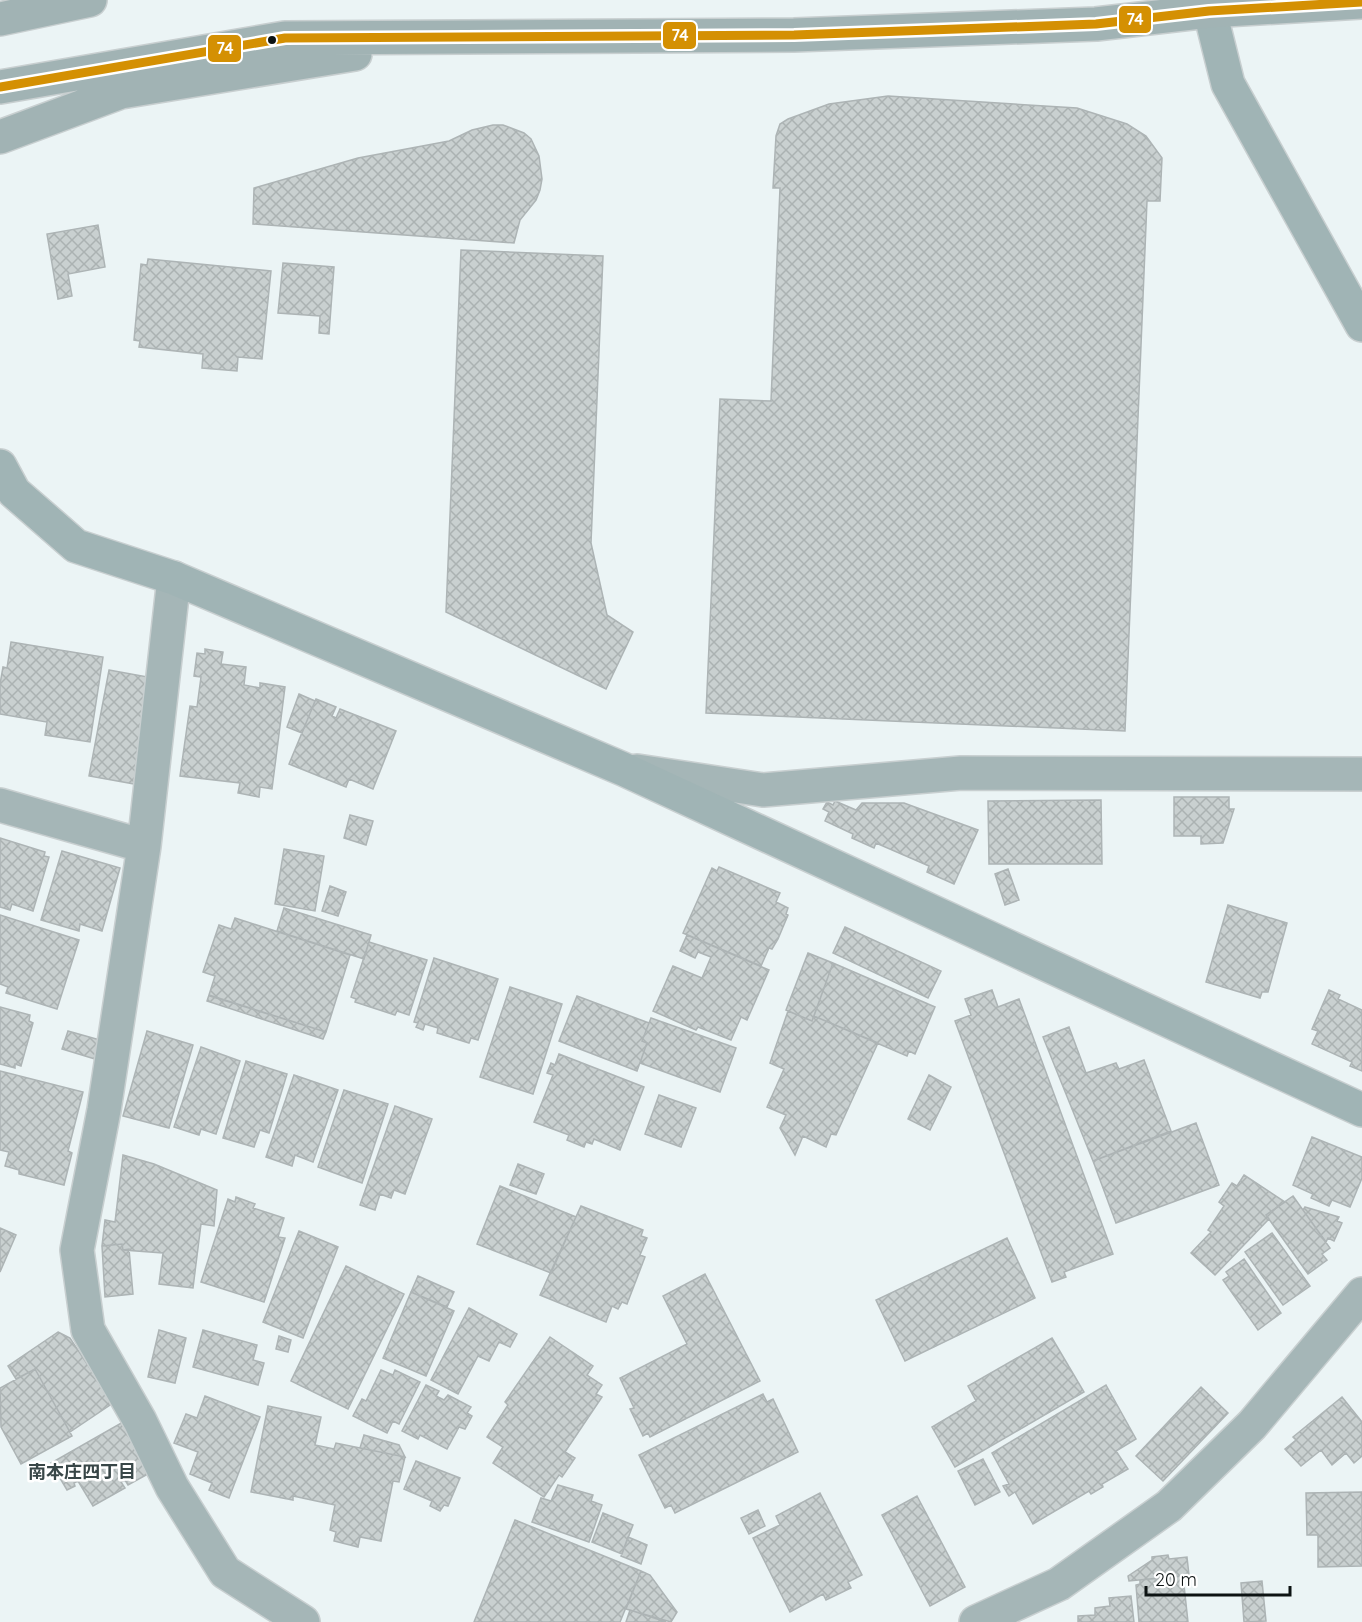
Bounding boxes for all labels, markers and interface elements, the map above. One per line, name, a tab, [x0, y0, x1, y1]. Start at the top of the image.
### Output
line badge: 74	[1118, 5, 1152, 34]
text: 74	[1126, 9, 1144, 29]
line badge: 74	[662, 21, 697, 50]
text: 74	[671, 25, 689, 45]
line badge: 74	[207, 34, 242, 63]
unlabelled marker	[266, 34, 278, 46]
text: 74	[216, 38, 234, 58]
district label: 南本庄四丁目	[28, 1460, 136, 1483]
scale bar	[1146, 1559, 1290, 1597]
text: 20 m	[1155, 1568, 1197, 1591]

